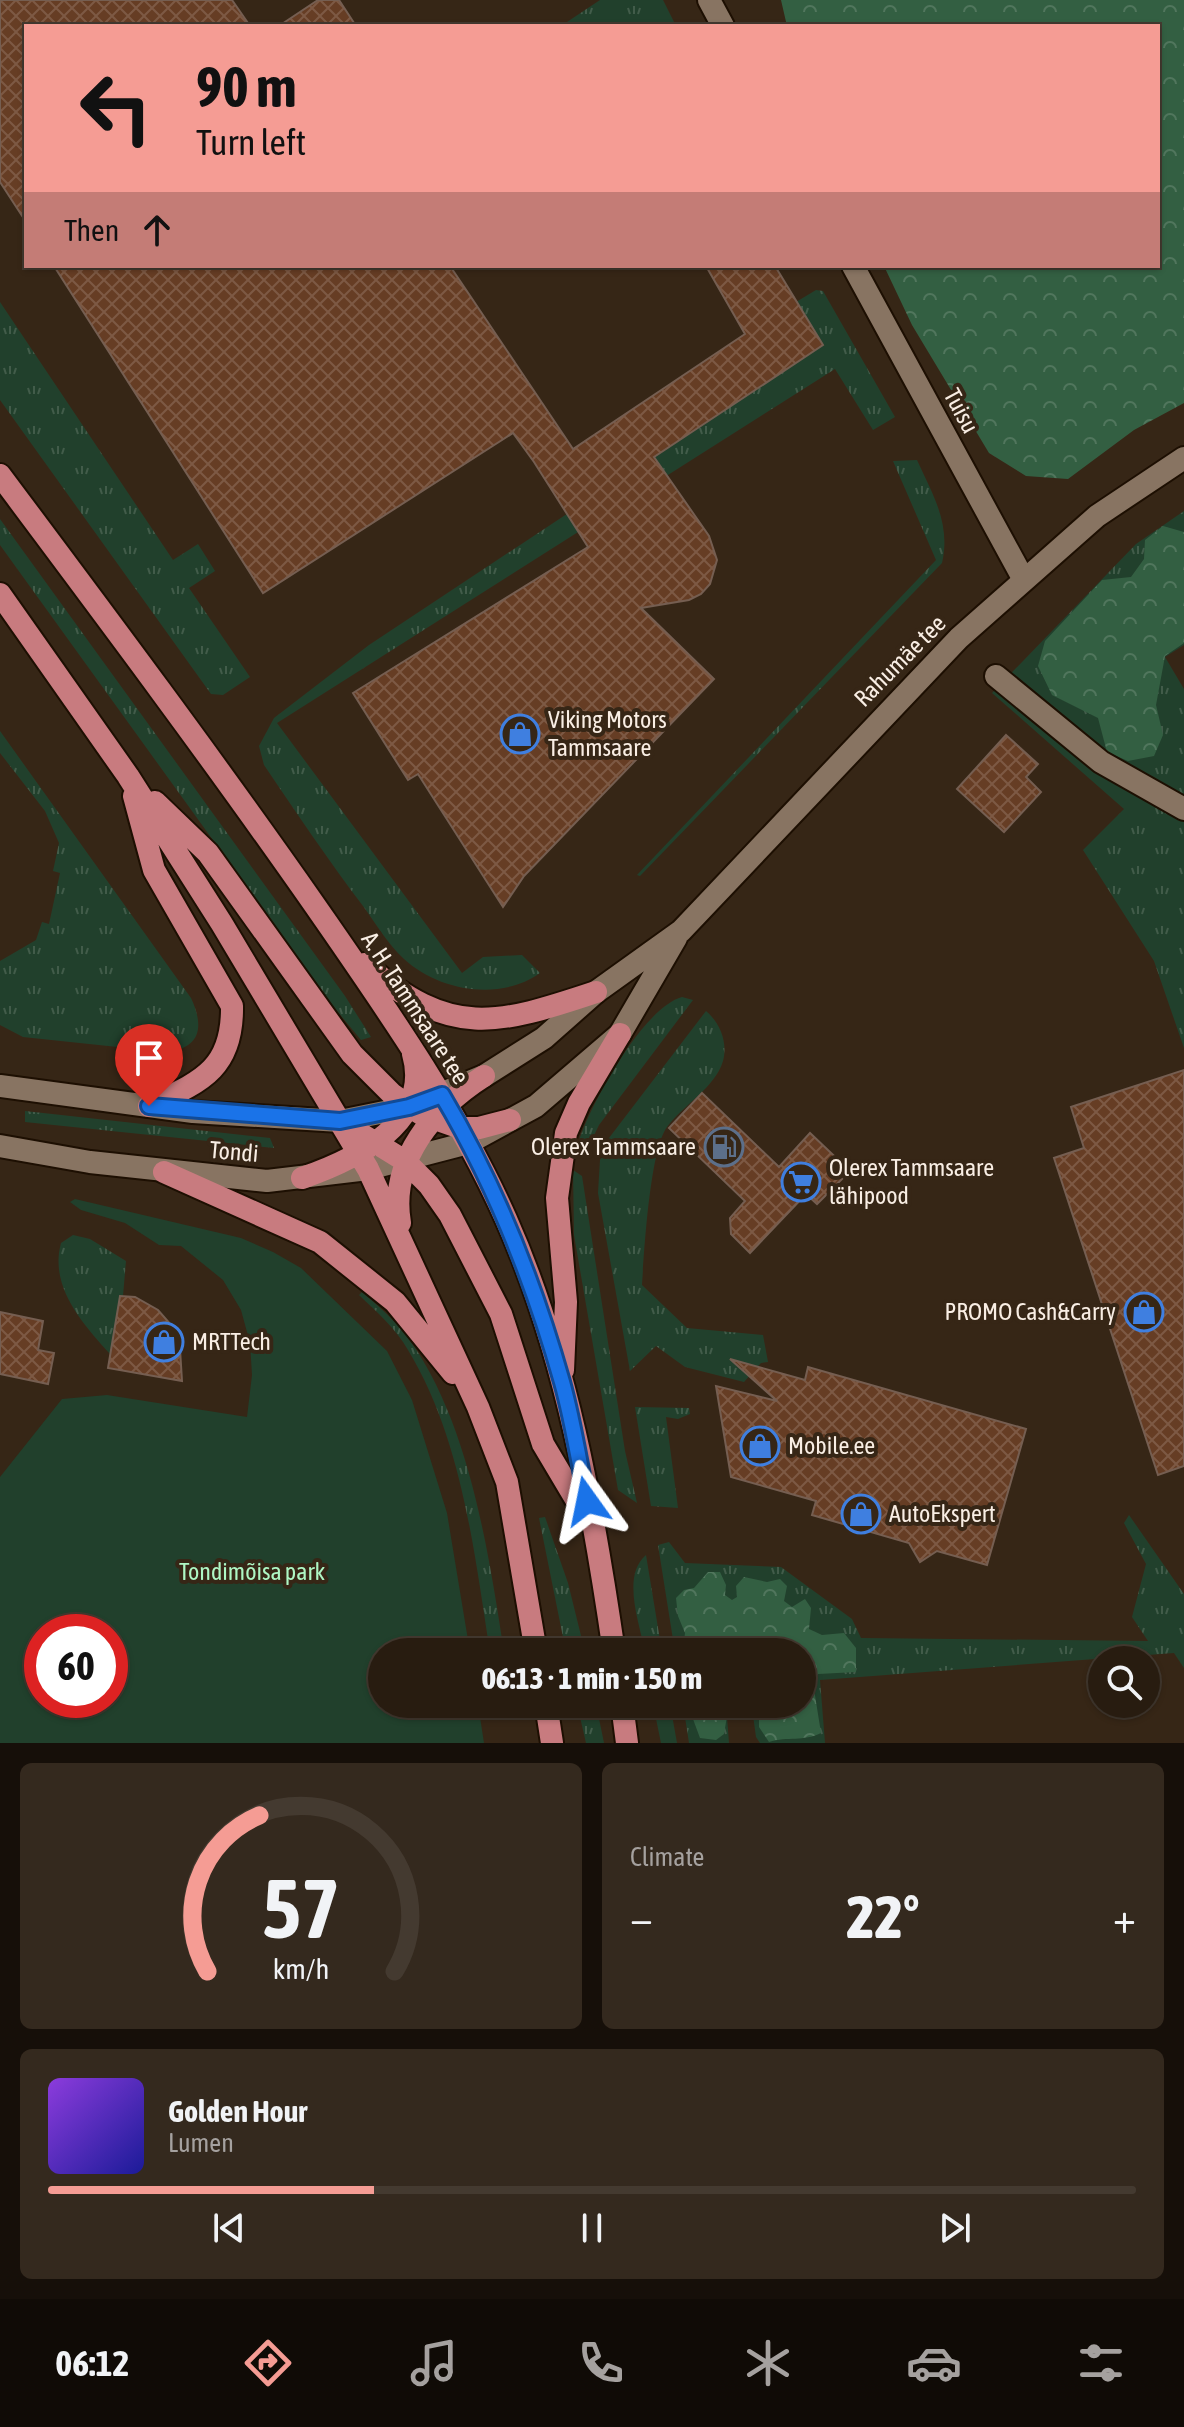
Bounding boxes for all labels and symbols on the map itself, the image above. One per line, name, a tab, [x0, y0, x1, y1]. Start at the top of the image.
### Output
street label: Tuisu	[939, 384, 984, 438]
street label: Rahumäe tee	[849, 610, 951, 712]
place label: Viking Motors Tammsaare	[548, 706, 667, 761]
shop icon: Viking Motors Tammsaare	[499, 713, 541, 755]
street label: A. H. Tammsaare tee	[356, 927, 475, 1089]
pin	[115, 1024, 183, 1106]
fuel station icon: Olerex Tammsaare	[703, 1126, 745, 1168]
place label: Olerex Tammsaare	[531, 1133, 696, 1160]
street label: Tondi	[208, 1136, 260, 1167]
place label: Olerex Tammsaare lähipood	[829, 1154, 994, 1209]
supermarket icon: Olerex Tammsaare lähipood	[780, 1161, 822, 1203]
shop icon: PROMO Cash&Carry	[1123, 1291, 1165, 1333]
place label: PROMO Cash&Carry	[945, 1298, 1116, 1325]
shop icon: MRTTech	[143, 1321, 185, 1363]
place label: MRTTech	[192, 1328, 271, 1355]
shop icon: Mobile.ee	[739, 1425, 781, 1467]
place label: Mobile.ee	[788, 1432, 875, 1459]
position arrow	[545, 1459, 629, 1543]
shop icon: AutoEkspert	[840, 1493, 882, 1535]
place label: AutoEkspert	[889, 1500, 996, 1527]
park label: Tondimõisa park	[179, 1558, 325, 1585]
speed limit sign: 60	[24, 1614, 128, 1718]

